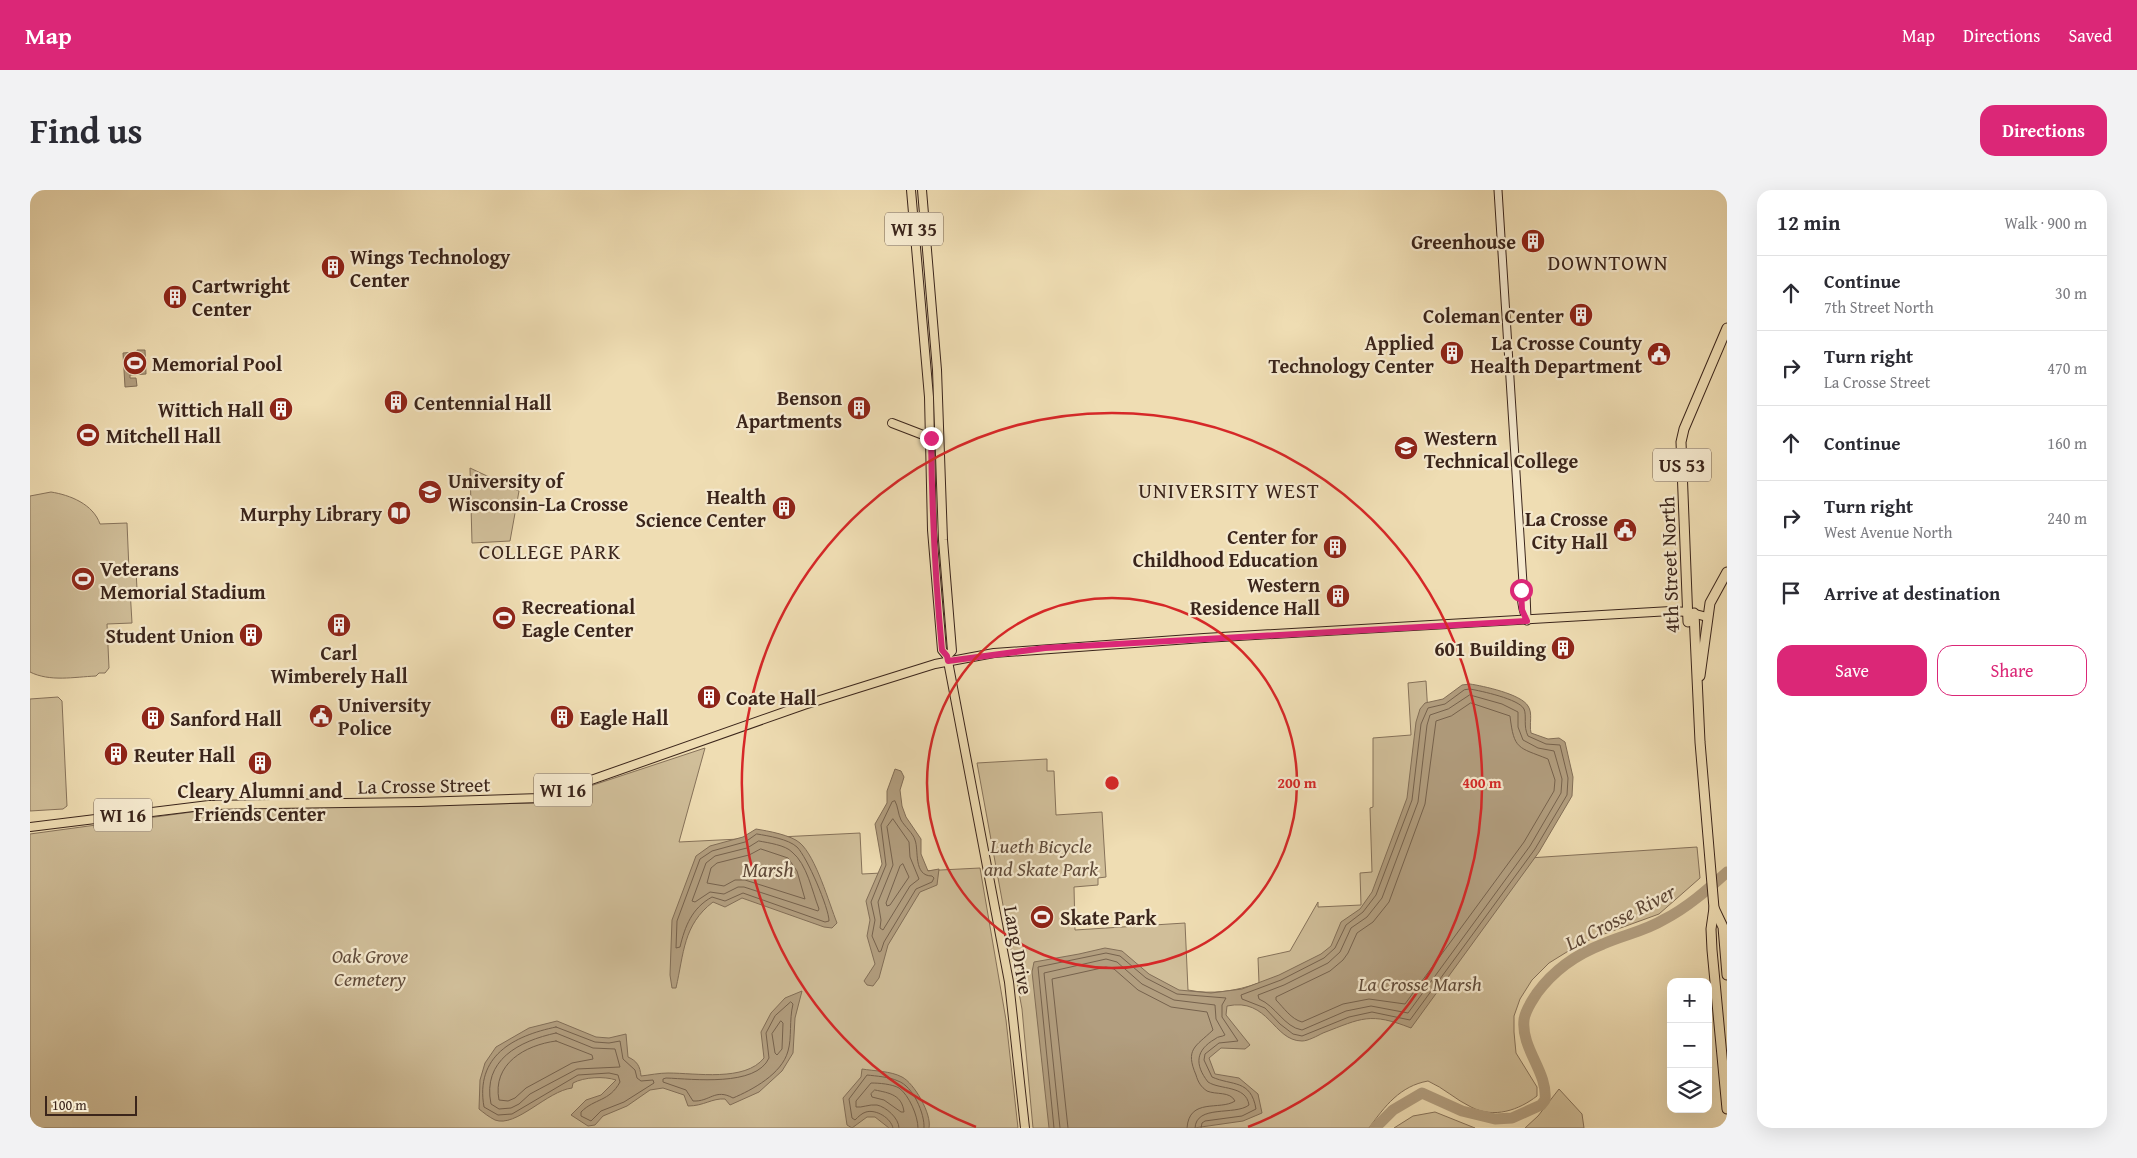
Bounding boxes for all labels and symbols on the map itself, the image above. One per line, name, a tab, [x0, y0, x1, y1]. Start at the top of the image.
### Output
road number: WI 35	[885, 212, 943, 246]
place label: Greenhouse	[1411, 227, 1516, 256]
building icon: Greenhouse	[1520, 228, 1546, 254]
place label: Wings Technology Center	[350, 242, 511, 294]
district label: DOWNTOWN	[1547, 247, 1669, 278]
building icon: Wings Technology Center	[320, 254, 346, 280]
place label: Cartwright Center	[192, 271, 290, 323]
building icon: Cartwright Center	[162, 284, 188, 310]
place label: Coleman Center	[1423, 301, 1564, 330]
building icon: Coleman Center	[1568, 302, 1594, 328]
place label: Applied Technology Center	[1268, 328, 1435, 380]
place label: La Crosse County Health Department	[1470, 328, 1643, 380]
building icon: Applied Technology Center	[1439, 340, 1465, 366]
public building icon: La Crosse County Health Department	[1646, 341, 1672, 367]
place label: Memorial Pool	[152, 349, 282, 378]
sports icon: Memorial Pool	[122, 350, 148, 376]
place label: Benson Apartments	[736, 383, 842, 435]
place label: Centennial Hall	[414, 388, 552, 417]
building icon: Centennial Hall	[383, 389, 409, 415]
place label: Wittich Hall	[158, 395, 264, 424]
building icon: Benson Apartments	[846, 395, 872, 421]
building icon: Wittich Hall	[268, 396, 294, 422]
place label: Mitchell Hall	[106, 421, 221, 450]
sports icon: Mitchell Hall	[75, 422, 101, 448]
place label: Western Technical College	[1424, 423, 1578, 475]
route end	[920, 427, 943, 450]
school or university icon: Western Technical College	[1393, 435, 1419, 461]
road number: US 53	[1653, 448, 1711, 482]
place label: University of Wisconsin-La Crosse	[448, 466, 628, 518]
district label: UNIVERSITY WEST	[1138, 475, 1320, 506]
school or university icon: University of Wisconsin-La Crosse	[417, 479, 443, 505]
place label: Health Science Center	[635, 482, 766, 534]
building icon: Health Science Center	[771, 495, 797, 521]
street label: 4th Street North	[1652, 496, 1686, 634]
place label: Murphy Library	[240, 499, 383, 528]
library icon: Murphy Library	[386, 500, 412, 526]
place label: La Crosse City Hall	[1525, 504, 1608, 556]
public building icon: La Crosse City Hall	[1612, 517, 1638, 543]
place label: Center for Childhood Education	[1133, 522, 1318, 574]
building icon: Center for Childhood Education	[1322, 534, 1348, 560]
district label: COLLEGE PARK	[479, 536, 621, 567]
place label: Veterans Memorial Stadium	[100, 554, 266, 606]
sports icon: Veterans Memorial Stadium	[70, 566, 96, 592]
place label: Western Residence Hall	[1190, 570, 1320, 622]
route start	[1510, 579, 1533, 602]
building icon: Western Residence Hall	[1325, 583, 1351, 609]
place label: Recreational Eagle Center	[522, 592, 635, 644]
sports icon: Recreational Eagle Center	[491, 605, 517, 631]
building icon: Carl Wimberely Hall	[326, 612, 352, 638]
place label: Student Union	[105, 621, 234, 650]
building icon: Student Union	[238, 622, 264, 648]
place label: 601 Building	[1434, 634, 1546, 663]
building icon: 601 Building	[1550, 635, 1576, 661]
place label: Carl Wimberely Hall	[270, 638, 408, 690]
place label: Coate Hall	[726, 683, 817, 712]
building icon: Coate Hall	[696, 684, 722, 710]
place label: University Police	[338, 690, 432, 742]
public building icon: University Police	[308, 703, 334, 729]
place label: Eagle Hall	[580, 703, 668, 732]
place label: Sanford Hall	[170, 704, 282, 733]
building icon: Eagle Hall	[549, 704, 575, 730]
building icon: Sanford Hall	[140, 705, 166, 731]
place label: Reuter Hall	[134, 740, 235, 769]
building icon: Reuter Hall	[103, 741, 129, 767]
building icon: Cleary Alumni and Friends Center	[247, 750, 273, 776]
street label: La Crosse Street	[357, 769, 491, 801]
text: 200 m	[1277, 772, 1317, 793]
text: 400 m	[1462, 772, 1502, 793]
road number: WI 16	[534, 774, 592, 806]
centre of rings	[1103, 774, 1121, 792]
place label: Cleary Alumni and Friends Center	[178, 776, 343, 828]
road number: WI 16	[94, 798, 152, 832]
park label: Lueth Bicycle and Skate Park	[984, 831, 1099, 883]
water label: Marsh	[742, 854, 794, 885]
water label: La Crosse River	[1558, 875, 1682, 959]
street label: Lang Drive	[997, 903, 1041, 997]
place label: Skate Park	[1060, 903, 1157, 932]
sports icon: Skate Park	[1029, 904, 1055, 930]
park label: Oak Grove Cemetery	[332, 941, 408, 993]
park label: La Crosse Marsh	[1357, 969, 1482, 998]
scale bar	[45, 1093, 138, 1116]

